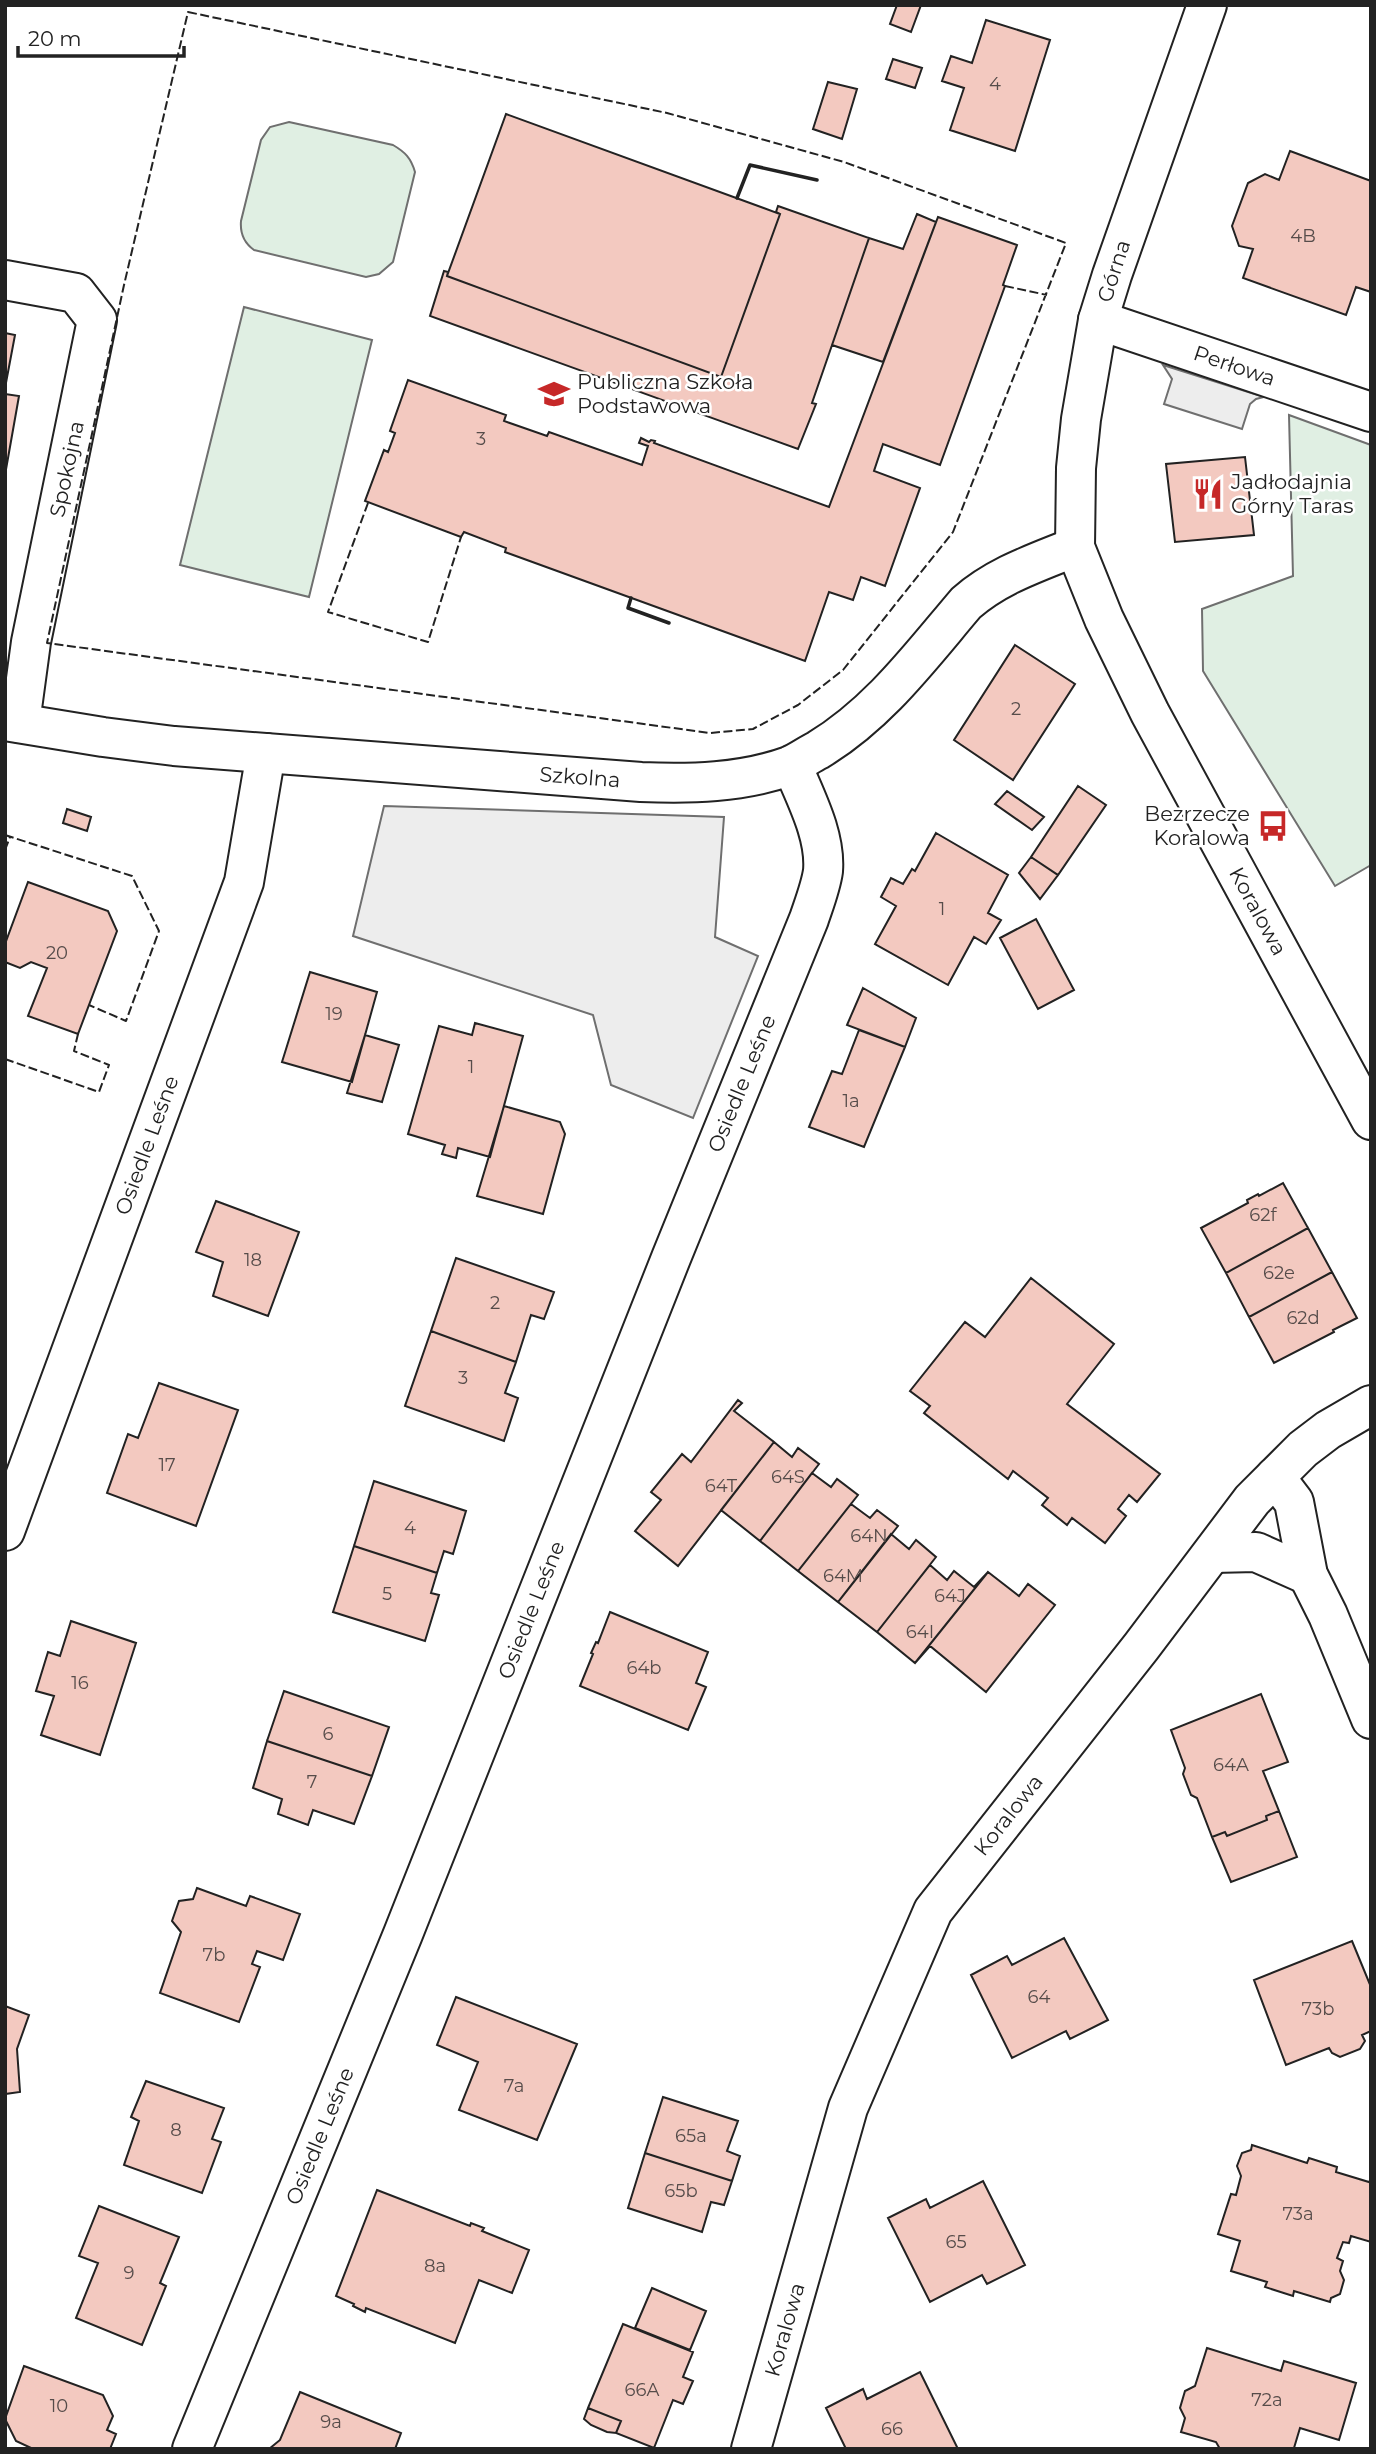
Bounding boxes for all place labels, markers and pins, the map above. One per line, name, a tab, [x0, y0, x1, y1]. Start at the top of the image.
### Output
place label: Publiczna Szkoła Podstawowa	[577, 369, 753, 418]
school or university icon: Publiczna Szkoła Podstawowa	[537, 377, 571, 411]
place label: Jadłodajnia Górny Taras	[1230, 469, 1353, 518]
restaurant icon: Jadłodajnia Górny Taras	[1191, 477, 1225, 511]
place label: Bezrzecze Koralowa	[1144, 801, 1250, 850]
bus stop icon: Bezrzecze Koralowa	[1256, 809, 1290, 843]

